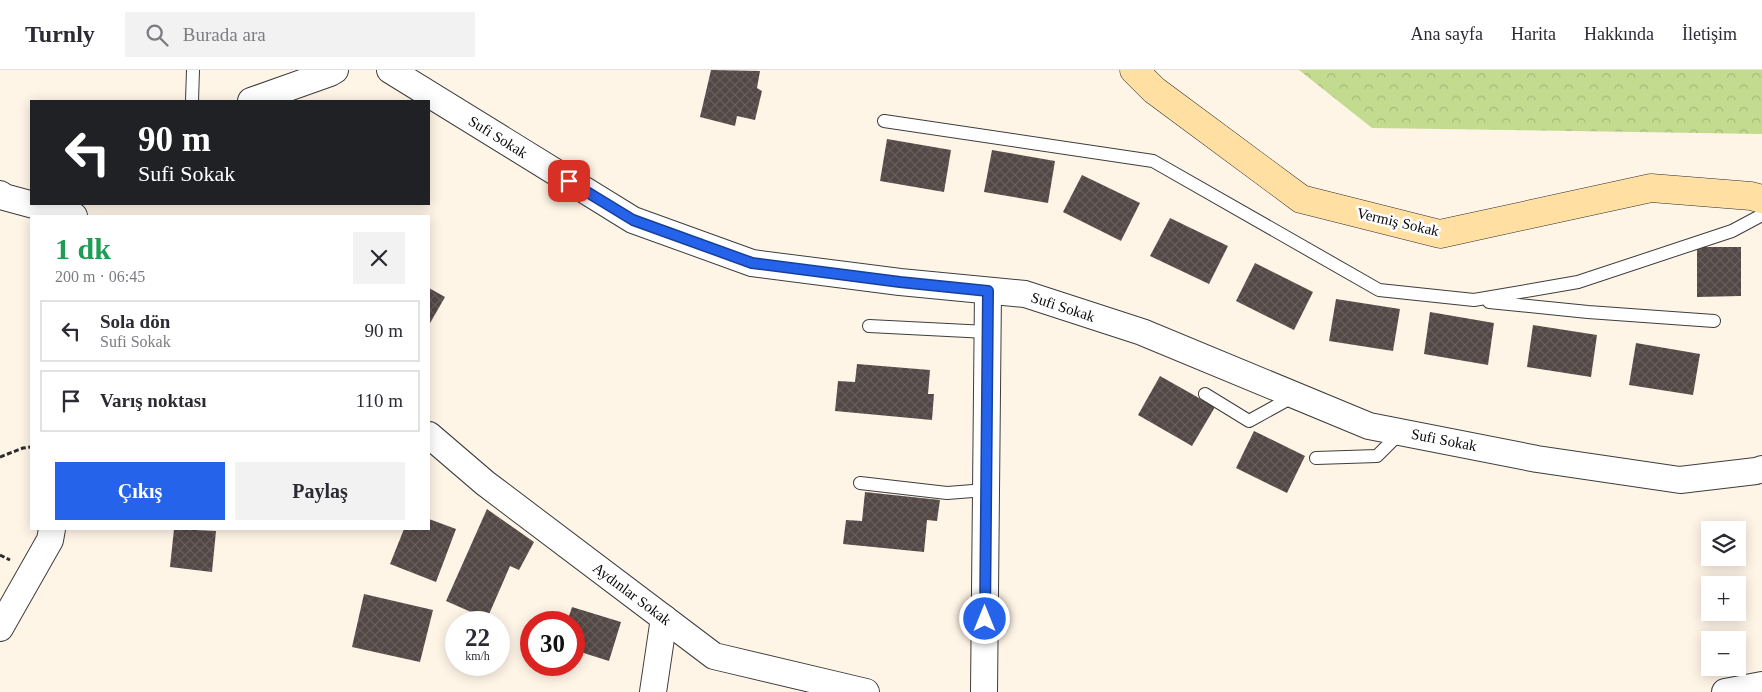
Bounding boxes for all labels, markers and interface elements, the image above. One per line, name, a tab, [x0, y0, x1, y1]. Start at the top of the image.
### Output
search box	[125, 12, 475, 57]
text: Turnly	[25, 21, 95, 47]
icon: search	[143, 21, 171, 49]
text: Burada ara	[183, 24, 266, 45]
text: Ana sayfa	[1411, 24, 1483, 44]
text: Harita	[1511, 24, 1556, 44]
text: Hakkında	[1584, 24, 1654, 44]
text: İletişim	[1682, 24, 1737, 44]
street label: Sufi Sokak	[466, 113, 531, 162]
icon: left	[55, 120, 120, 185]
text: 90 m	[138, 120, 211, 159]
pin	[548, 160, 590, 202]
text: Sufi Sokak	[138, 161, 235, 186]
icon: arrive	[555, 167, 583, 195]
street label: Vermiş Sokak	[1355, 205, 1441, 239]
text: 1 dk	[55, 232, 111, 265]
button: close	[353, 232, 405, 284]
text: 200 m · 06:45	[55, 268, 145, 285]
street label: Sufi Sokak	[1029, 289, 1097, 325]
text: Sola dön	[100, 311, 170, 332]
icon: left	[57, 317, 85, 345]
text: 90 m	[364, 320, 403, 341]
text: Sufi Sokak	[100, 333, 171, 350]
icon: arrive	[57, 387, 85, 415]
text: Varış noktası	[100, 390, 206, 411]
text: 110 m	[356, 390, 403, 411]
street label: Sufi Sokak	[1410, 426, 1479, 454]
button: Çıkış	[55, 462, 225, 520]
button: Paylaş	[235, 462, 405, 520]
map controls	[1701, 521, 1746, 676]
button: layers	[1701, 521, 1746, 566]
street label: Aydınlar Sokak	[590, 560, 674, 629]
button: +	[1701, 576, 1746, 621]
position arrow	[958, 592, 1010, 644]
speed limit sign: 30	[520, 611, 585, 676]
text: 22	[465, 624, 490, 651]
button: −	[1701, 631, 1746, 676]
text: km/h	[465, 649, 490, 663]

